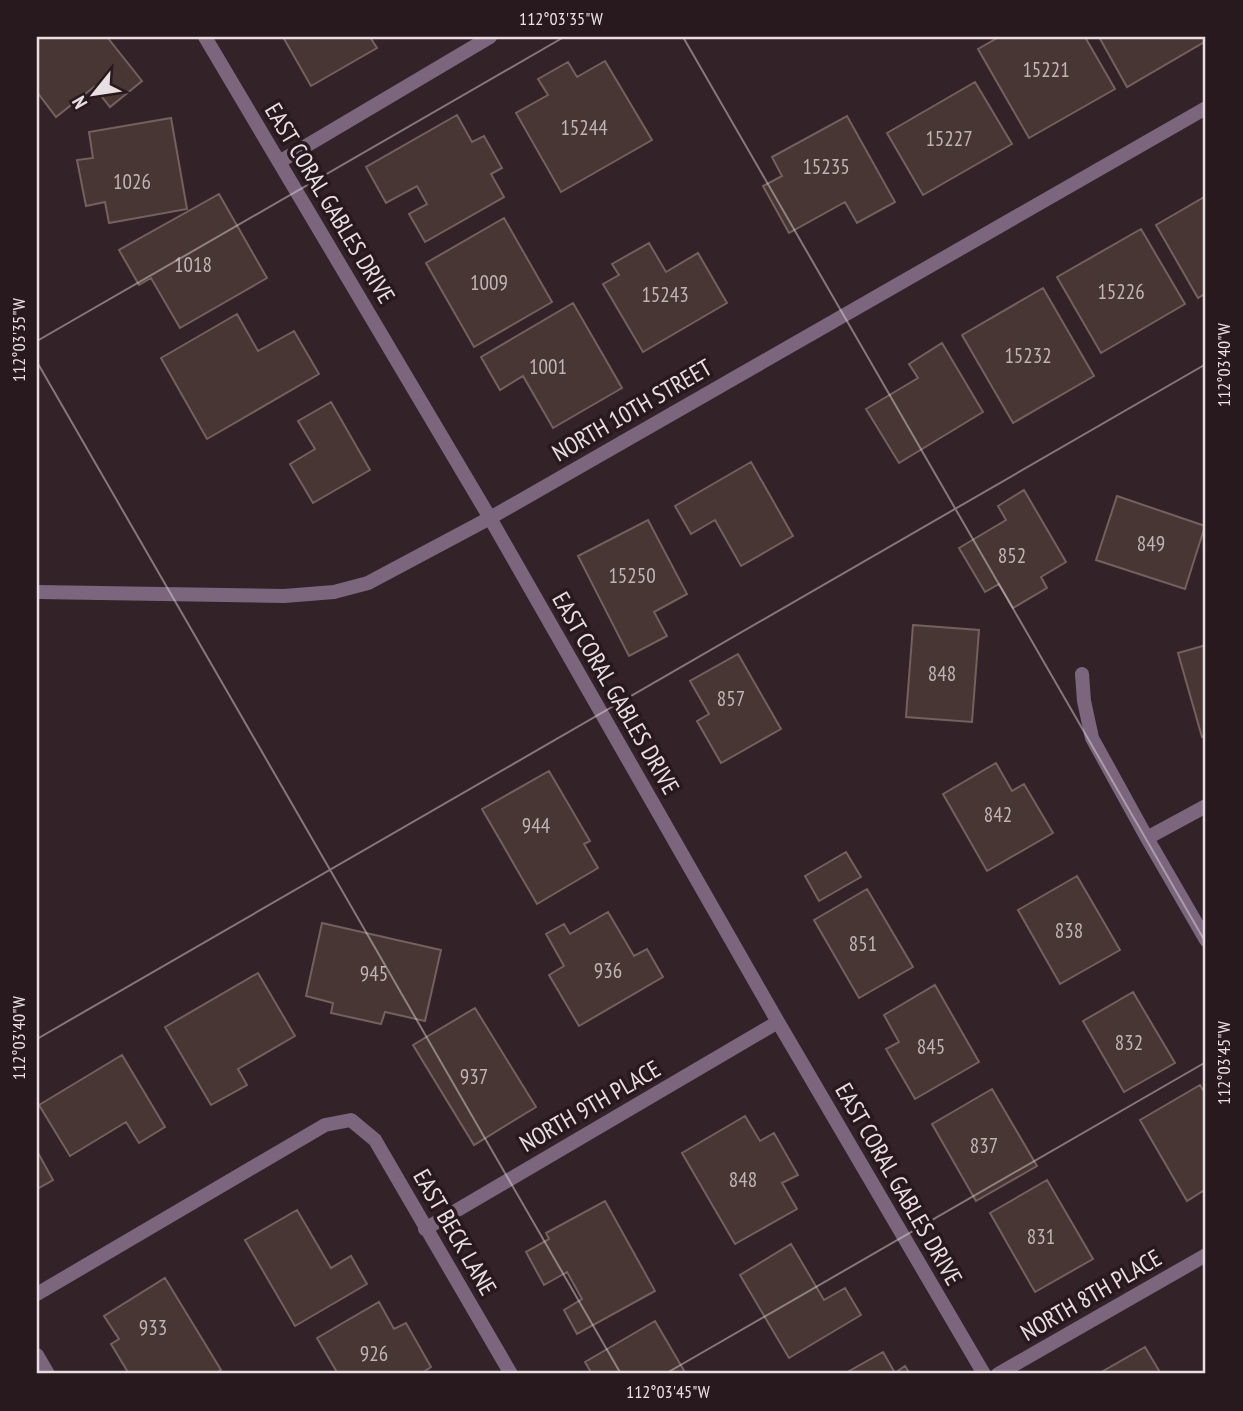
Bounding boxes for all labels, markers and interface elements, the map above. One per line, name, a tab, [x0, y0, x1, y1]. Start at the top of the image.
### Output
text: 112°03'35"W	[519, 7, 603, 30]
house number: 15221	[1022, 56, 1070, 83]
north arrow	[60, 60, 130, 130]
text: N	[66, 92, 92, 113]
street label: EAST CORAL GABLES DRIVE	[258, 97, 402, 309]
house number: 15244	[560, 114, 608, 141]
house number: 15227	[925, 125, 973, 152]
house number: 15235	[802, 153, 850, 180]
house number: 1026	[113, 168, 151, 195]
house number: 1018	[174, 251, 212, 278]
house number: 1009	[470, 269, 508, 296]
house number: 15226	[1097, 278, 1145, 305]
house number: 15243	[641, 281, 689, 308]
text: 112°03'35"W	[7, 298, 30, 382]
text: 112°03'40"W	[1212, 323, 1235, 407]
house number: 15232	[1004, 342, 1052, 369]
street label: NORTH 10TH STREET	[547, 352, 718, 468]
house number: 1001	[529, 353, 567, 380]
house number: 849	[1137, 530, 1165, 557]
house number: 852	[998, 542, 1026, 569]
house number: 15250	[608, 562, 656, 589]
street label: EAST CORAL GABLES DRIVE	[545, 586, 687, 800]
house number: 848	[928, 660, 956, 687]
house number: 857	[717, 685, 745, 712]
house number: 842	[984, 801, 1012, 828]
house number: 944	[522, 812, 551, 839]
house number: 838	[1055, 917, 1083, 944]
house number: 851	[849, 930, 877, 957]
house number: 936	[594, 957, 622, 984]
house number: 945	[360, 960, 388, 987]
text: 112°03'40"W	[7, 996, 30, 1080]
text: 112°03'45"W	[1212, 1021, 1235, 1105]
house number: 832	[1115, 1029, 1143, 1056]
house number: 845	[917, 1033, 945, 1060]
street label: NORTH 9TH PLACE	[514, 1053, 666, 1159]
house number: 937	[460, 1063, 488, 1090]
street label: EAST CORAL GABLES DRIVE	[828, 1077, 970, 1291]
house number: 837	[970, 1132, 998, 1159]
street label: EAST BECK LANE	[406, 1163, 504, 1301]
house number: 848	[729, 1166, 757, 1193]
house number: 831	[1027, 1223, 1055, 1250]
street label: NORTH 8TH PLACE	[1015, 1242, 1167, 1348]
house number: 933	[139, 1314, 167, 1341]
house number: 926	[360, 1340, 388, 1367]
text: 112°03'45"W	[626, 1380, 710, 1403]

